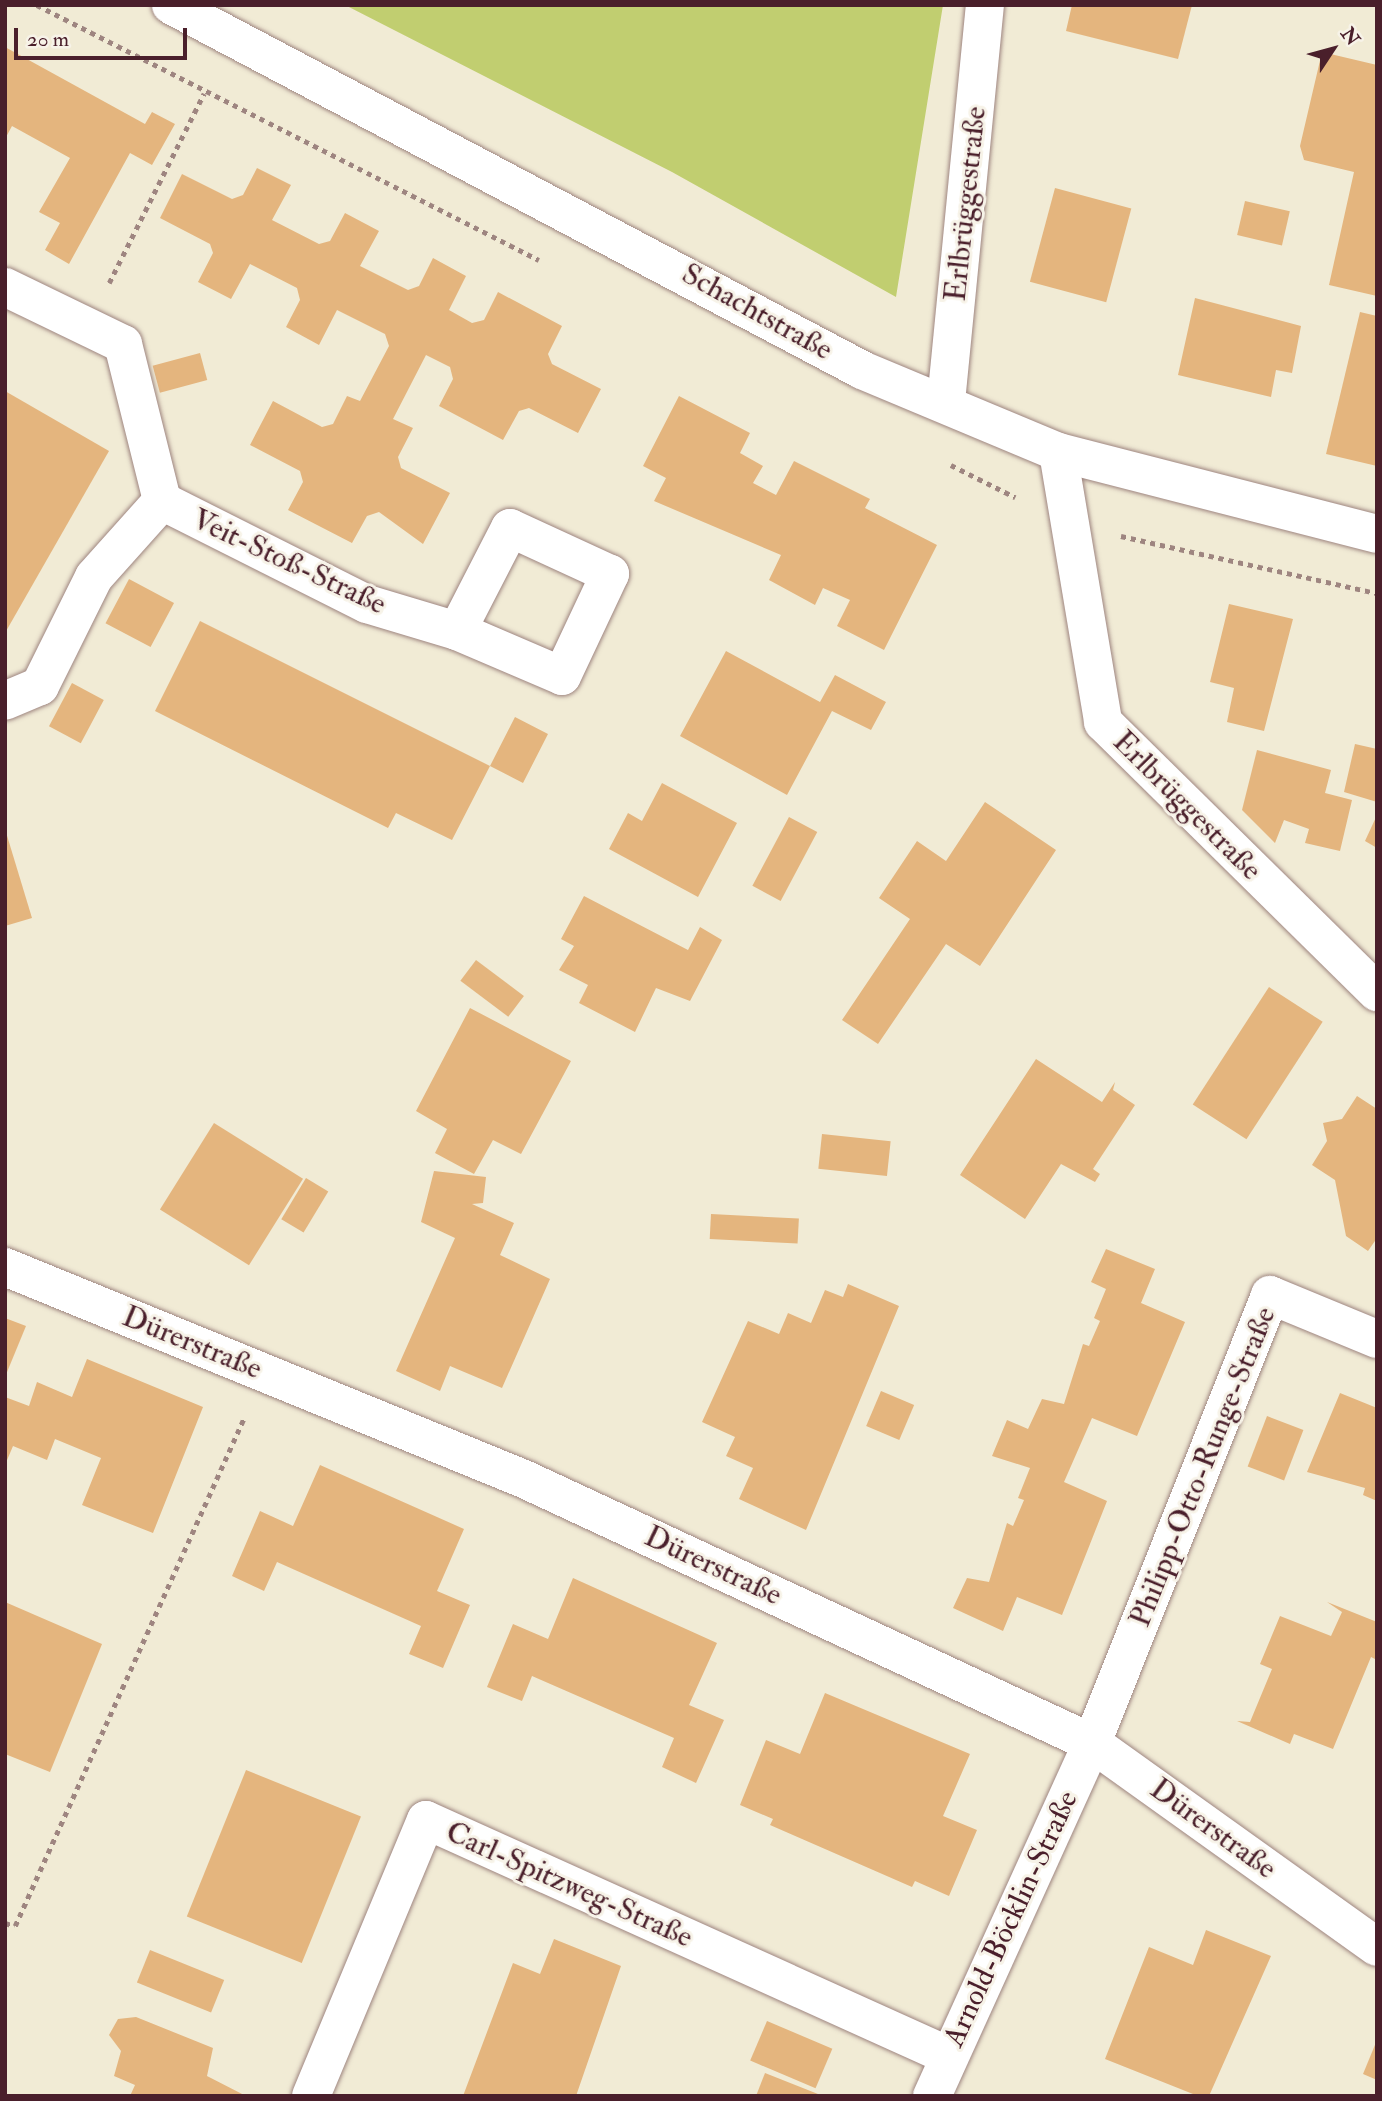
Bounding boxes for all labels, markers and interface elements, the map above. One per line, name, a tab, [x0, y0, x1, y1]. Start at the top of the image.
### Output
scale bar	[18, 14, 191, 58]
north arrow	[1298, 14, 1368, 84]
text: N	[1335, 23, 1365, 51]
text: 20 m	[27, 26, 69, 53]
street label: Erlbrüggestraße	[938, 105, 994, 303]
street label: Schachtstraße	[675, 256, 839, 368]
street label: Veit-Stoß-Straße	[186, 501, 392, 623]
street label: Erlbrüggestraße	[1105, 724, 1269, 888]
street label: Dürerstraße	[117, 1299, 267, 1387]
street label: Philipp-Otto-Runge-Straße	[1122, 1302, 1284, 1632]
street label: Dürerstraße	[639, 1519, 787, 1613]
street label: Dürerstraße	[1143, 1771, 1283, 1887]
street label: Arnold-Böcklin-Straße	[936, 1785, 1086, 2053]
street label: Carl-Spitzweg-Straße	[440, 1814, 698, 1956]

